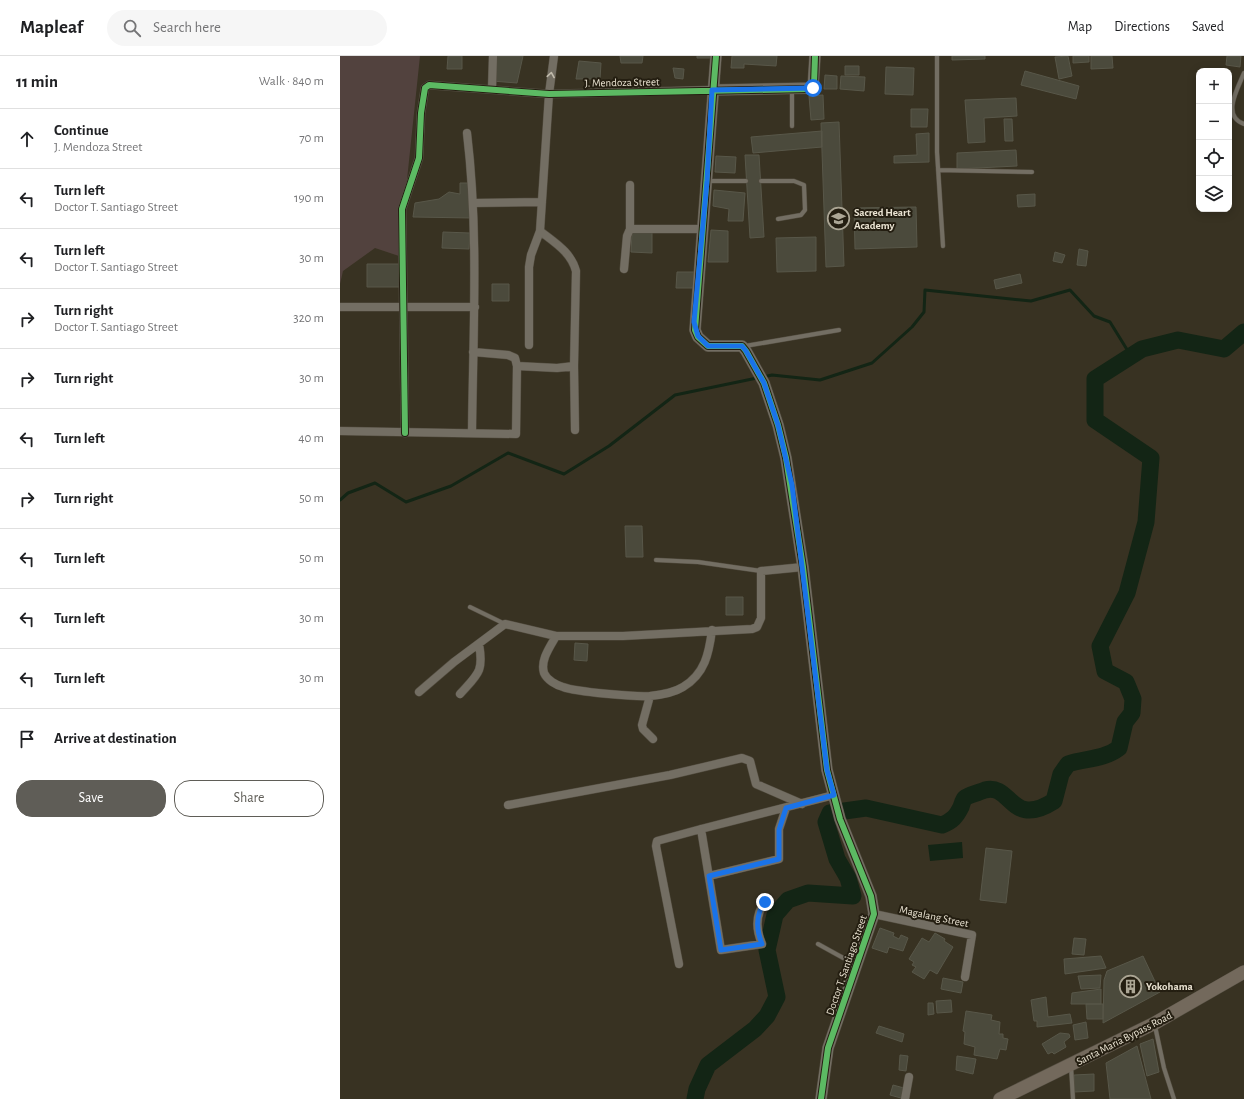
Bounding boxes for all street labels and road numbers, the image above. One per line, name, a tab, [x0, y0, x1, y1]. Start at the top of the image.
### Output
street label: J. Mendoza Street	[584, 76, 660, 89]
street label: Magalang Street	[898, 904, 970, 929]
street label: Doctor T. Santiago Street	[824, 913, 869, 1017]
street label: Santa Maria Bypass Road	[1075, 1009, 1174, 1067]

